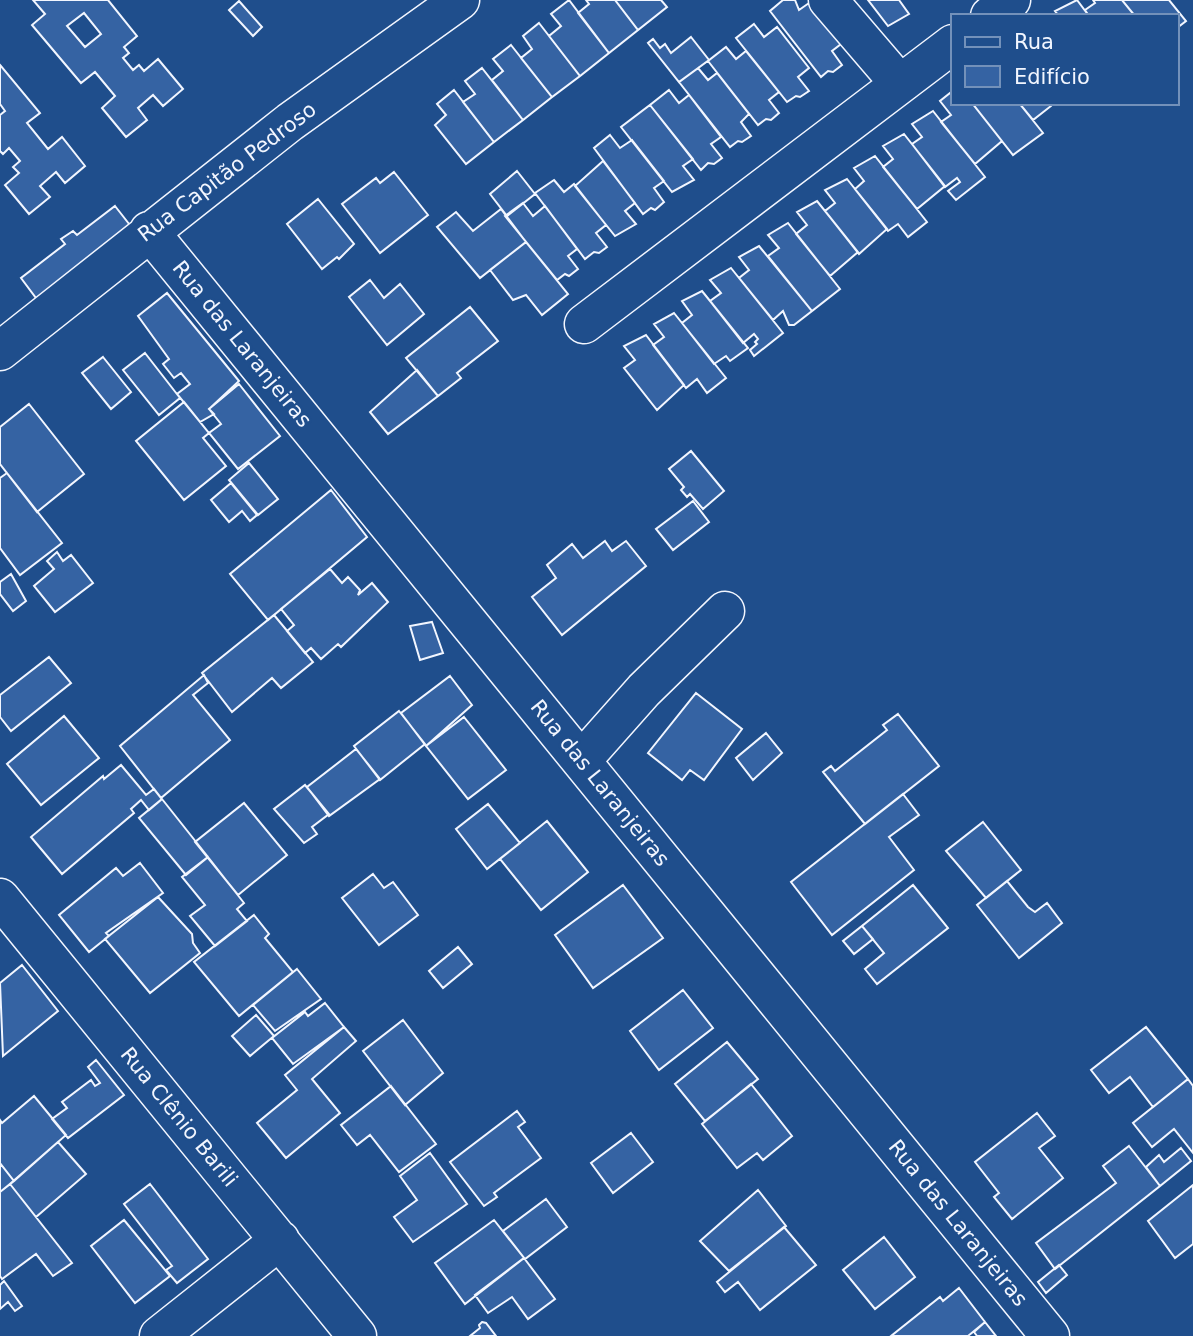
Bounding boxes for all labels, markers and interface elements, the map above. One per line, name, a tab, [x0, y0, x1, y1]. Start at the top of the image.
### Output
legend	[951, 14, 1179, 105]
text: Rua	[1014, 30, 1054, 54]
text: Edifício	[1014, 65, 1090, 89]
street label: Rua Capitão Pedroso	[133, 97, 321, 247]
street label: Rua das Laranjeiras	[168, 256, 316, 432]
street label: Rua das Laranjeiras	[526, 695, 674, 871]
street label: Rua Clênio Barili	[116, 1043, 242, 1191]
street label: Rua das Laranjeiras	[884, 1135, 1032, 1311]

